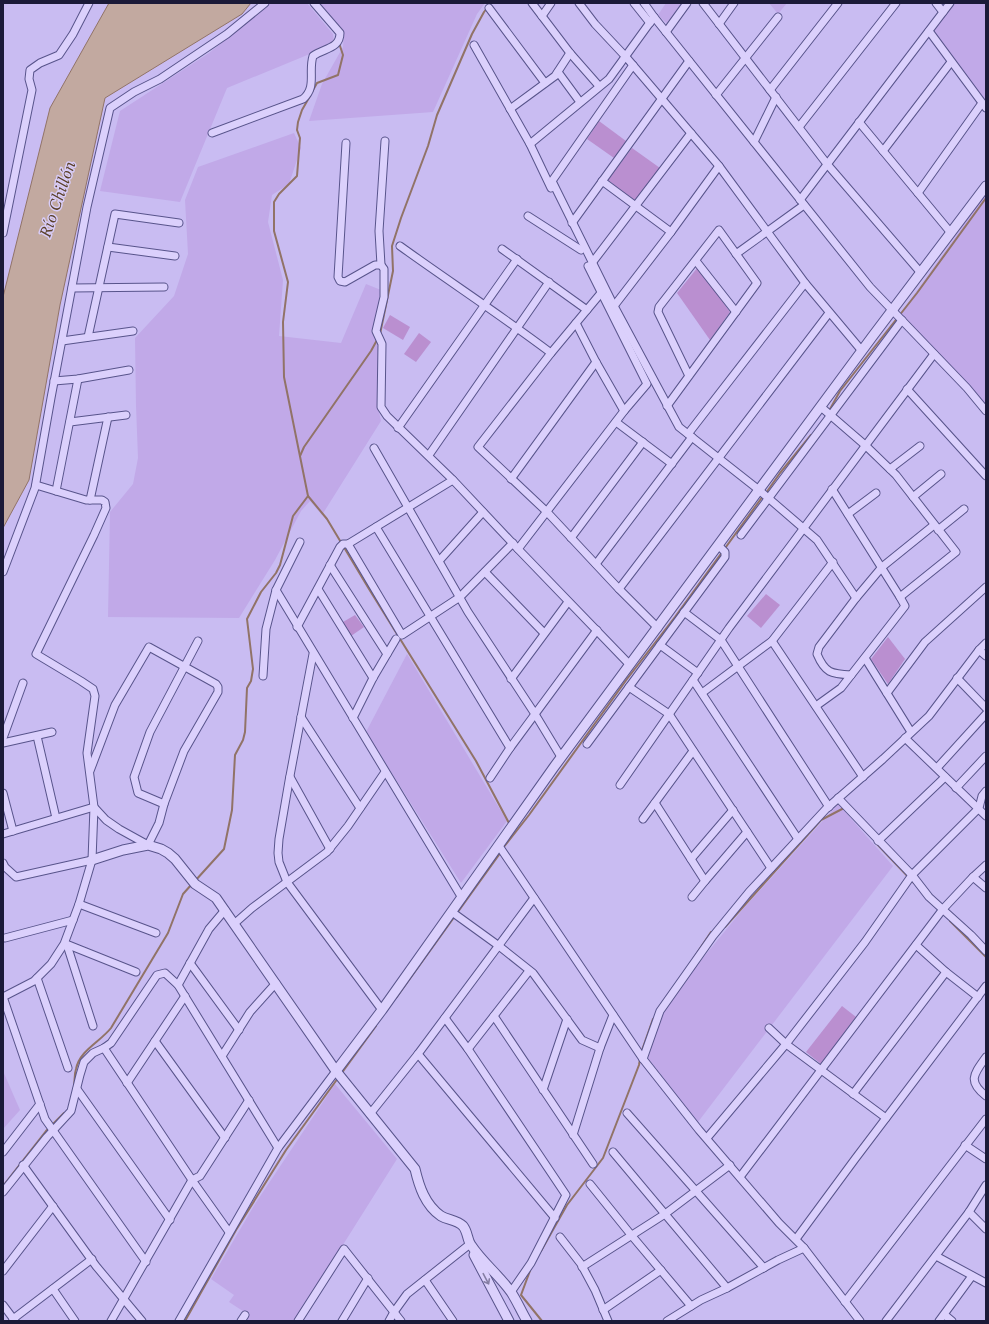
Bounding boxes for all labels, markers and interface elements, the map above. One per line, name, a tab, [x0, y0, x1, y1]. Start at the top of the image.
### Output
water label: Río Chillón	[33, 157, 83, 241]
one-way arrow	[483, 1273, 491, 1285]

